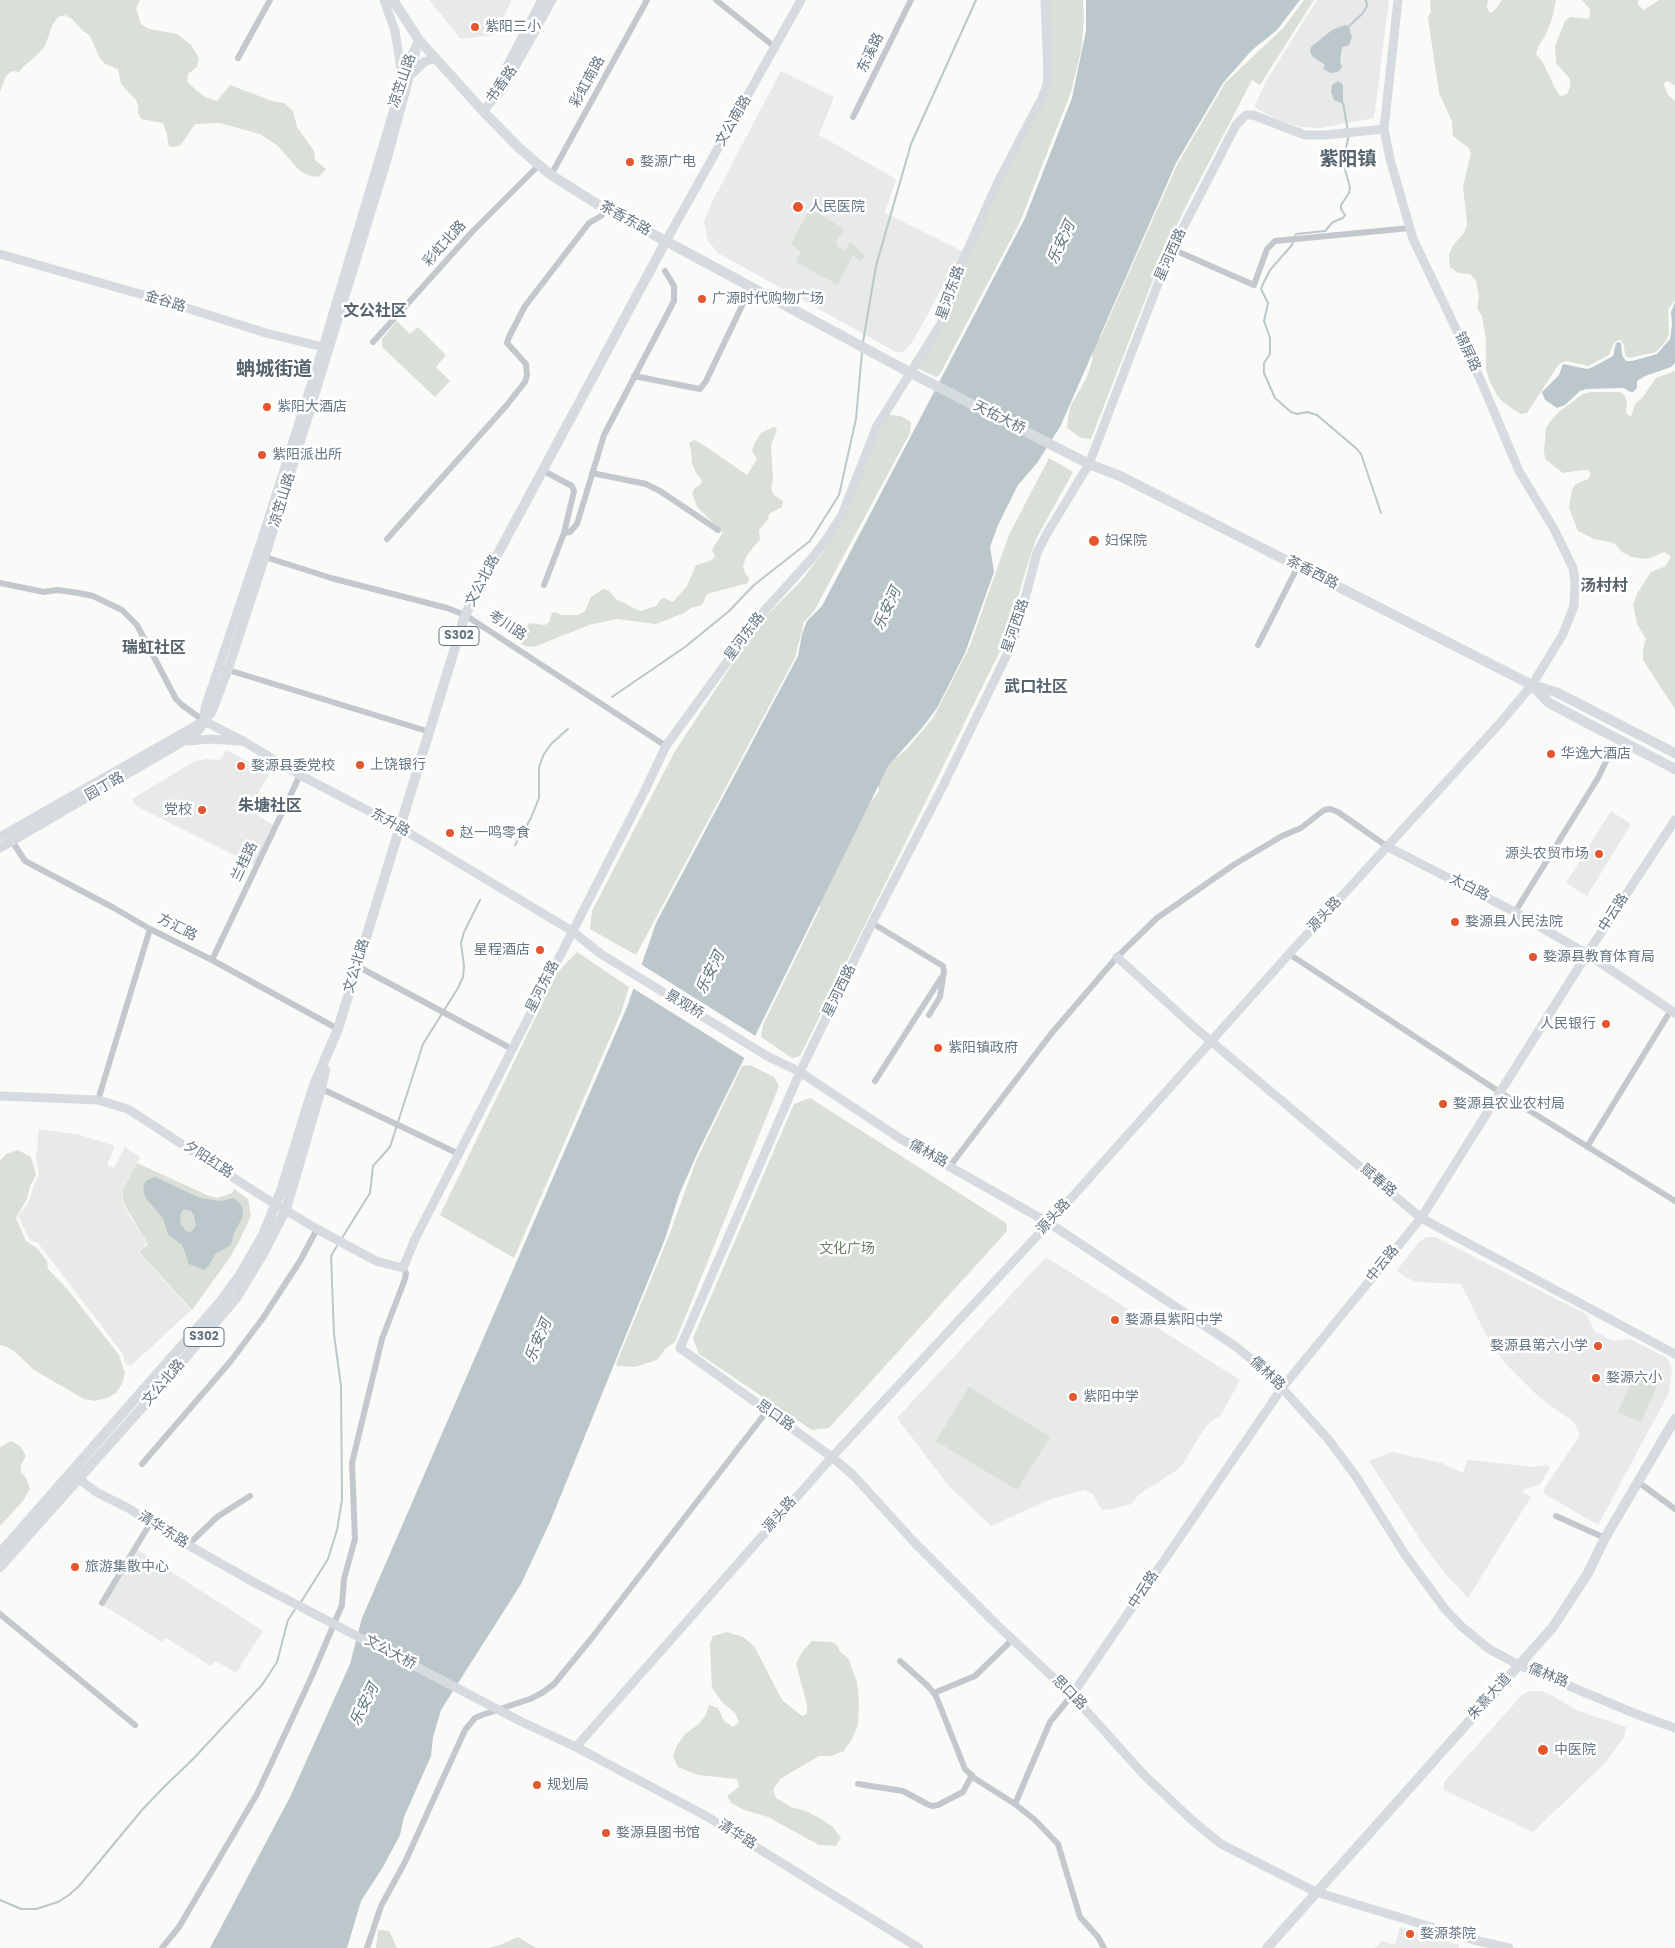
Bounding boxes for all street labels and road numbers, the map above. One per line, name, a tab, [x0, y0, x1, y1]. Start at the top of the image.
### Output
street label: 东溪路	[854, 30, 888, 76]
street label: 凉笠山路	[386, 52, 420, 110]
street label: 彩虹南路	[567, 53, 609, 111]
street label: 书香路	[483, 63, 521, 107]
street label: 文公南路	[713, 93, 755, 149]
street label: 茶香东路	[596, 198, 654, 240]
street label: 彩虹北路	[420, 218, 470, 270]
street label: 星河西路	[1152, 226, 1190, 284]
street label: 星河东路	[934, 264, 968, 322]
street label: 金谷路	[142, 288, 188, 316]
street label: 锦屏路	[1451, 329, 1483, 375]
street label: 天佑大桥	[970, 398, 1028, 438]
street label: 凉笠山路	[267, 471, 299, 529]
street label: 文公北路	[462, 552, 504, 610]
street label: 茶香西路	[1283, 553, 1341, 593]
street label: 星河西路	[999, 597, 1033, 655]
street label: 考川路	[485, 608, 529, 644]
street label: 星河东路	[721, 610, 769, 664]
road number: S302	[439, 626, 479, 646]
street label: 园丁路	[83, 769, 127, 805]
street label: 东升路	[368, 805, 412, 841]
street label: 兰桂路	[229, 839, 261, 885]
street label: 太白路	[1446, 871, 1492, 905]
street label: 中云路	[1596, 891, 1632, 935]
street label: 源头路	[1305, 894, 1345, 936]
street label: 方汇路	[154, 911, 200, 945]
street label: 文公北路	[341, 937, 373, 995]
street label: 星河东路	[523, 958, 563, 1016]
street label: 星河西路	[820, 962, 860, 1020]
street label: 景观桥	[662, 987, 706, 1023]
street label: 儒林路	[906, 1136, 950, 1172]
street label: 夕阳红路	[180, 1138, 236, 1182]
street label: 赋春路	[1357, 1161, 1399, 1201]
street label: 源头路	[1034, 1196, 1074, 1238]
street label: 中云路	[1363, 1242, 1403, 1286]
road number: S302	[184, 1328, 224, 1346]
street label: 儒林路	[1246, 1354, 1288, 1394]
street label: 文公北路	[139, 1356, 189, 1410]
street label: 思口路	[753, 1397, 797, 1435]
street label: 源头路	[760, 1494, 800, 1536]
street label: 清华东路	[135, 1508, 191, 1552]
street label: 中云路	[1125, 1568, 1163, 1612]
street label: 文公大桥	[361, 1632, 419, 1674]
street label: 儒林路	[1525, 1660, 1571, 1692]
street label: 朱熹大道	[1465, 1671, 1515, 1723]
street label: 思口路	[1048, 1672, 1090, 1714]
street label: 清华路	[715, 1817, 759, 1853]

